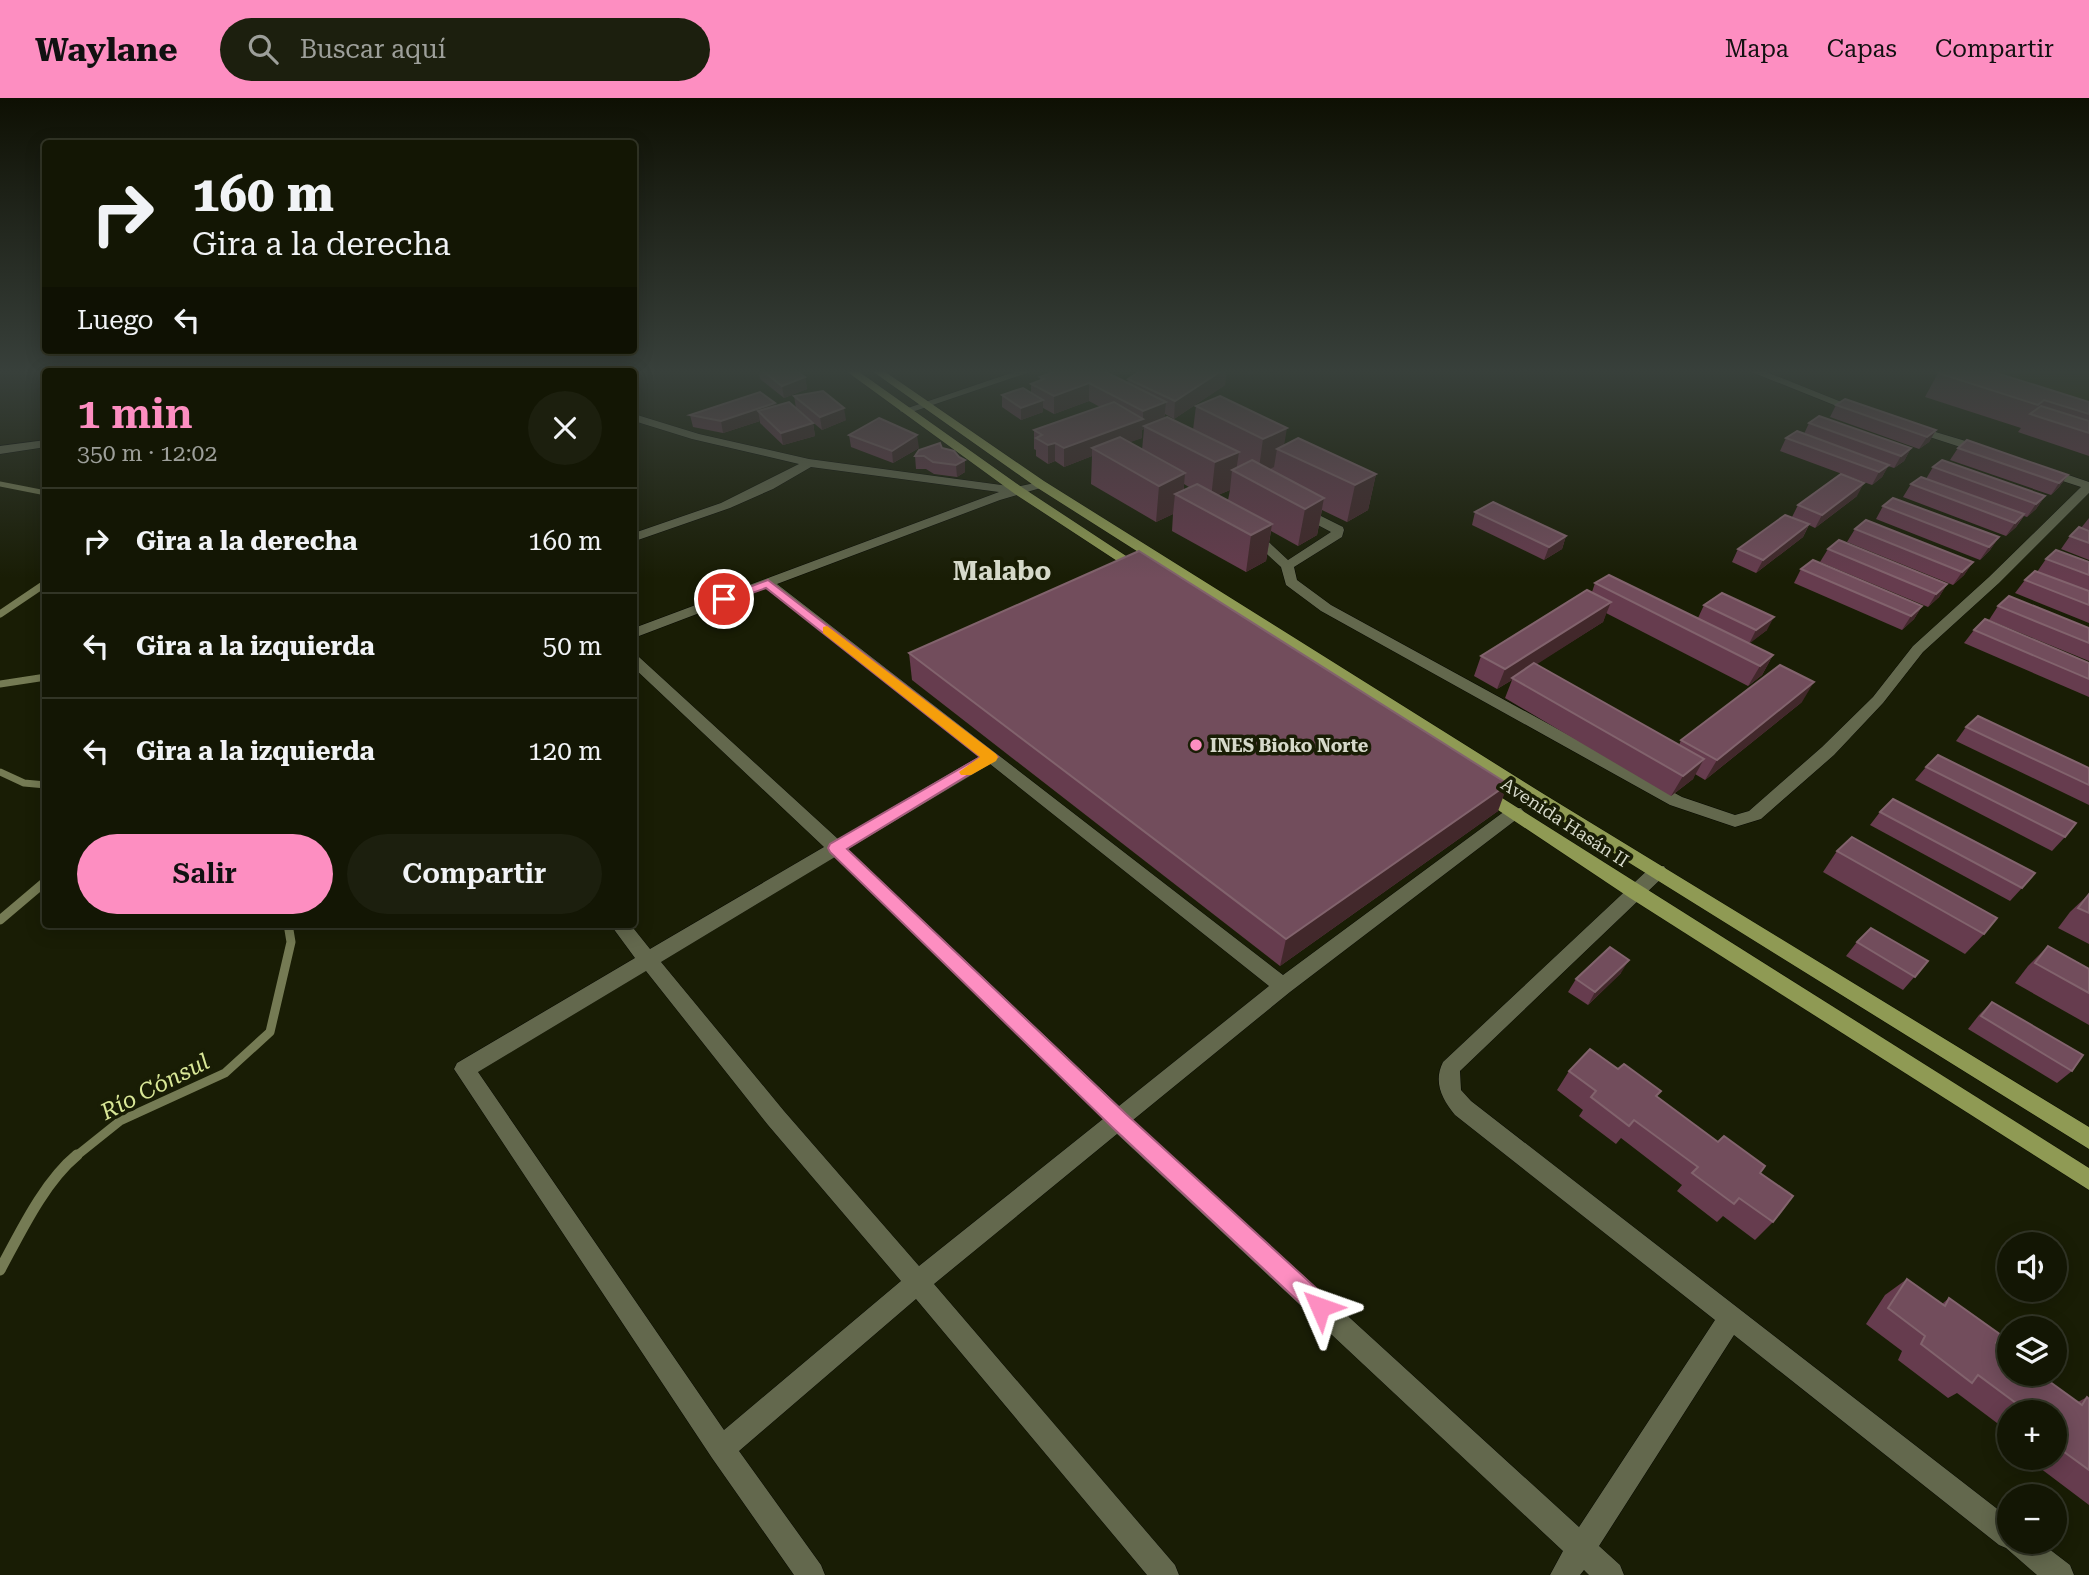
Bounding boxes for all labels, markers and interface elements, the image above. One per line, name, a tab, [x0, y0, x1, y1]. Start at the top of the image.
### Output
search box	[220, 18, 710, 81]
text: Waylane	[35, 30, 178, 69]
icon: search	[244, 30, 282, 68]
text: Buscar aquí	[300, 34, 446, 64]
text: Mapa	[1725, 35, 1789, 63]
text: Capas	[1827, 35, 1897, 63]
text: Compartir	[1935, 35, 2054, 63]
text: 160 m	[192, 166, 334, 223]
icon: right	[77, 168, 168, 259]
text: Gira a la derecha	[192, 225, 451, 263]
icon: left	[168, 301, 206, 339]
text: Luego	[77, 305, 154, 335]
text: 1 min	[77, 389, 193, 438]
button: close	[528, 391, 602, 465]
text: 350 m · 12:02	[77, 440, 217, 467]
icon: right	[77, 522, 115, 560]
text: Gira a la derecha	[136, 526, 357, 556]
text: 160 m	[528, 526, 602, 556]
district label: Malabo	[953, 556, 1051, 586]
pin	[694, 569, 754, 629]
icon: arrive	[705, 580, 743, 618]
icon: left	[77, 627, 115, 665]
text: Gira a la izquierda	[136, 631, 375, 661]
text: 50 m	[543, 631, 602, 661]
icon: left	[77, 732, 115, 770]
place label: INES Bioko Norte	[1210, 735, 1369, 756]
text: Gira a la izquierda	[136, 736, 375, 766]
text: 120 m	[528, 736, 602, 766]
marker: INES Bioko Norte	[1188, 737, 1204, 753]
street label: Avenida Hasán II	[1497, 773, 1633, 871]
button: Salir	[77, 834, 333, 914]
button: Compartir	[347, 834, 602, 914]
water label: Río Cónsul	[95, 1048, 214, 1126]
map controls	[1997, 1232, 2067, 1554]
button: sound	[1997, 1232, 2067, 1302]
position arrow	[1283, 1270, 1357, 1344]
button: layers	[1997, 1316, 2067, 1386]
button: +	[1997, 1400, 2067, 1470]
button: −	[1997, 1484, 2067, 1554]

